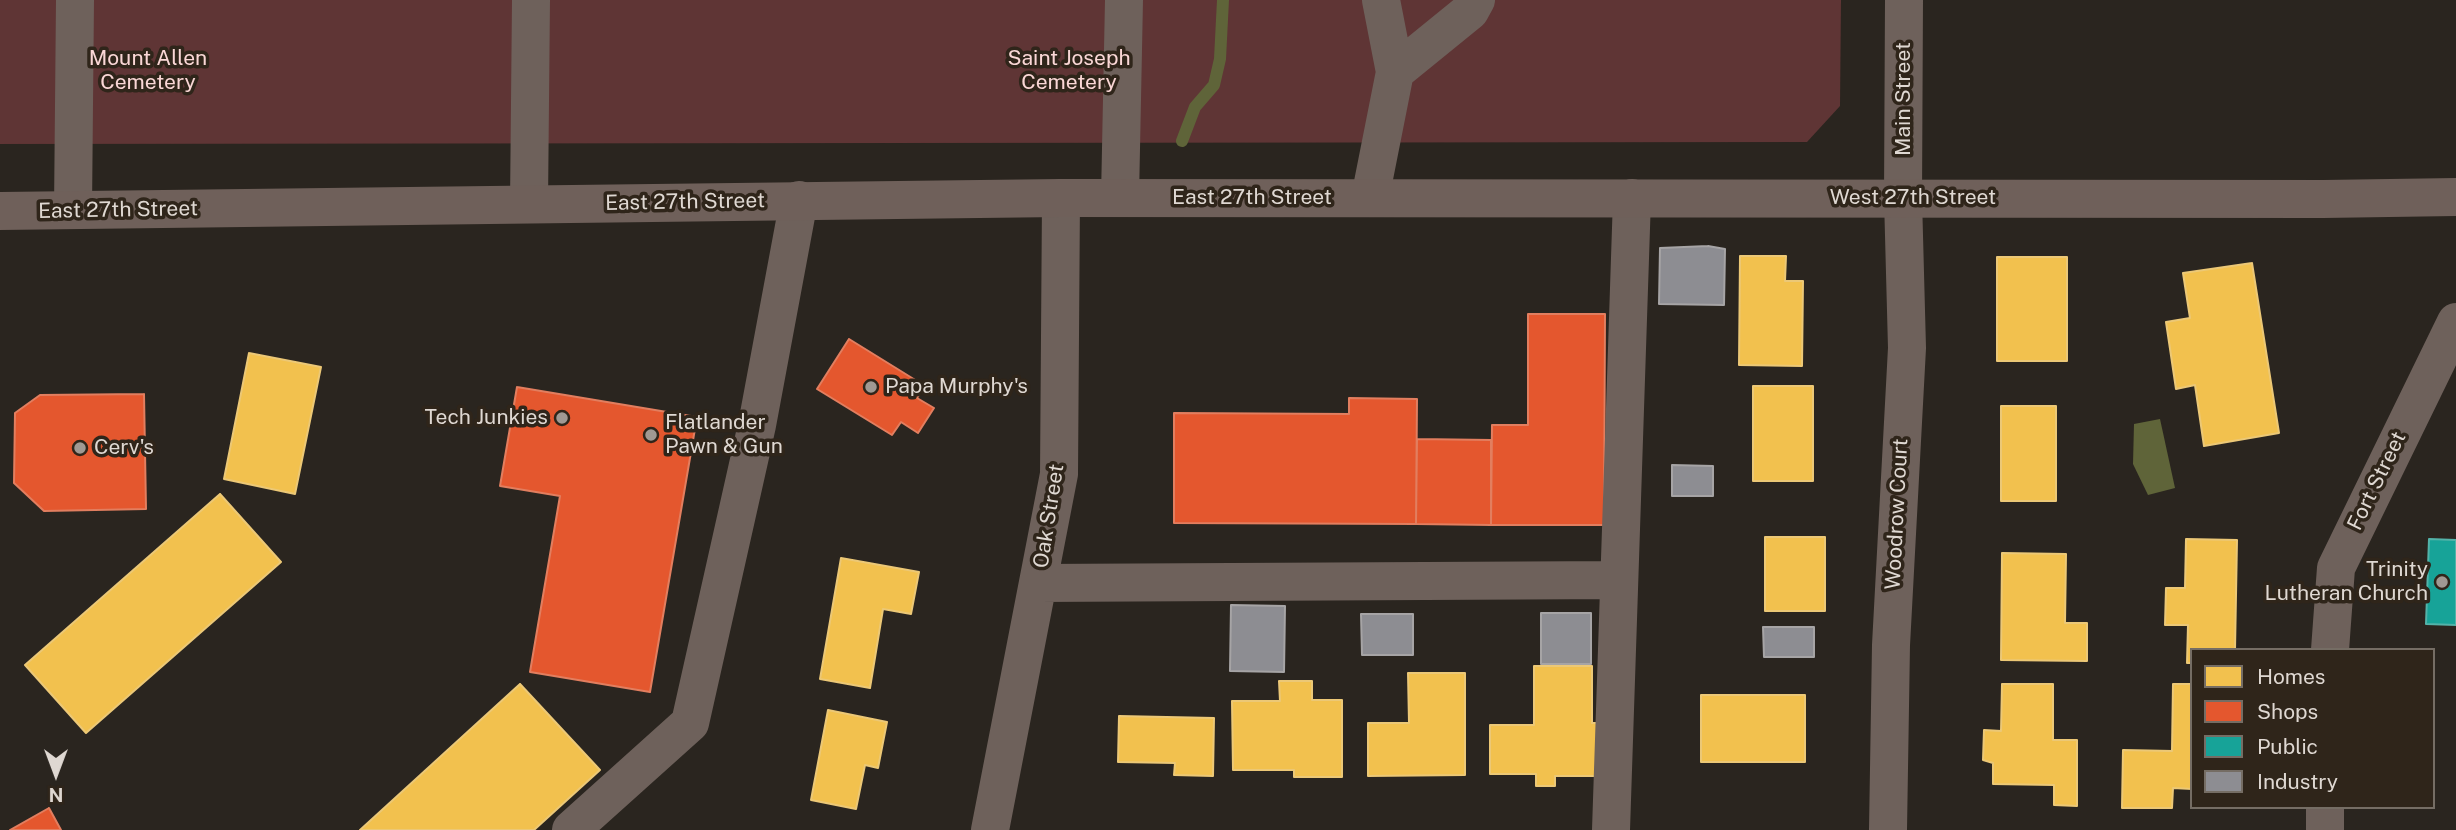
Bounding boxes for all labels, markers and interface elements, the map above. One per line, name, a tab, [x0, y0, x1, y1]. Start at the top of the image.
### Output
street label: Main Street	[1891, 42, 1917, 156]
park label: Mount Allen Cemetery	[89, 46, 207, 96]
park label: Saint Joseph Cemetery	[1008, 46, 1130, 96]
street label: East 27th Street	[1172, 185, 1332, 211]
street label: West 27th Street	[1830, 185, 1996, 211]
street label: East 27th Street	[605, 188, 765, 216]
street label: East 27th Street	[38, 196, 198, 224]
place label: Papa Murphy's	[885, 374, 1028, 400]
marker: Papa Murphy's	[863, 379, 879, 395]
place label: Tech Junkies	[425, 405, 548, 431]
marker: Tech Junkies	[554, 410, 570, 426]
place label: Flatlander Pawn & Gun	[665, 410, 783, 460]
marker: Flatlander Pawn & Gun	[643, 427, 659, 443]
street label: Fort Street	[2342, 428, 2412, 534]
place label: Cerv's	[94, 435, 154, 461]
street label: Woodrow Court	[1880, 438, 1914, 590]
marker: Cerv's	[72, 440, 88, 456]
street label: Oak Street	[1028, 462, 1070, 570]
place label: Trinity Lutheran Church	[2264, 557, 2428, 607]
marker: Trinity Lutheran Church	[2434, 574, 2450, 590]
legend	[2190, 648, 2435, 809]
text: Homes	[2257, 664, 2325, 689]
text: Shops	[2257, 699, 2318, 724]
text: Public	[2257, 734, 2318, 759]
north arrow	[21, 739, 91, 809]
text: Industry	[2257, 769, 2338, 794]
text: N	[49, 784, 63, 806]

